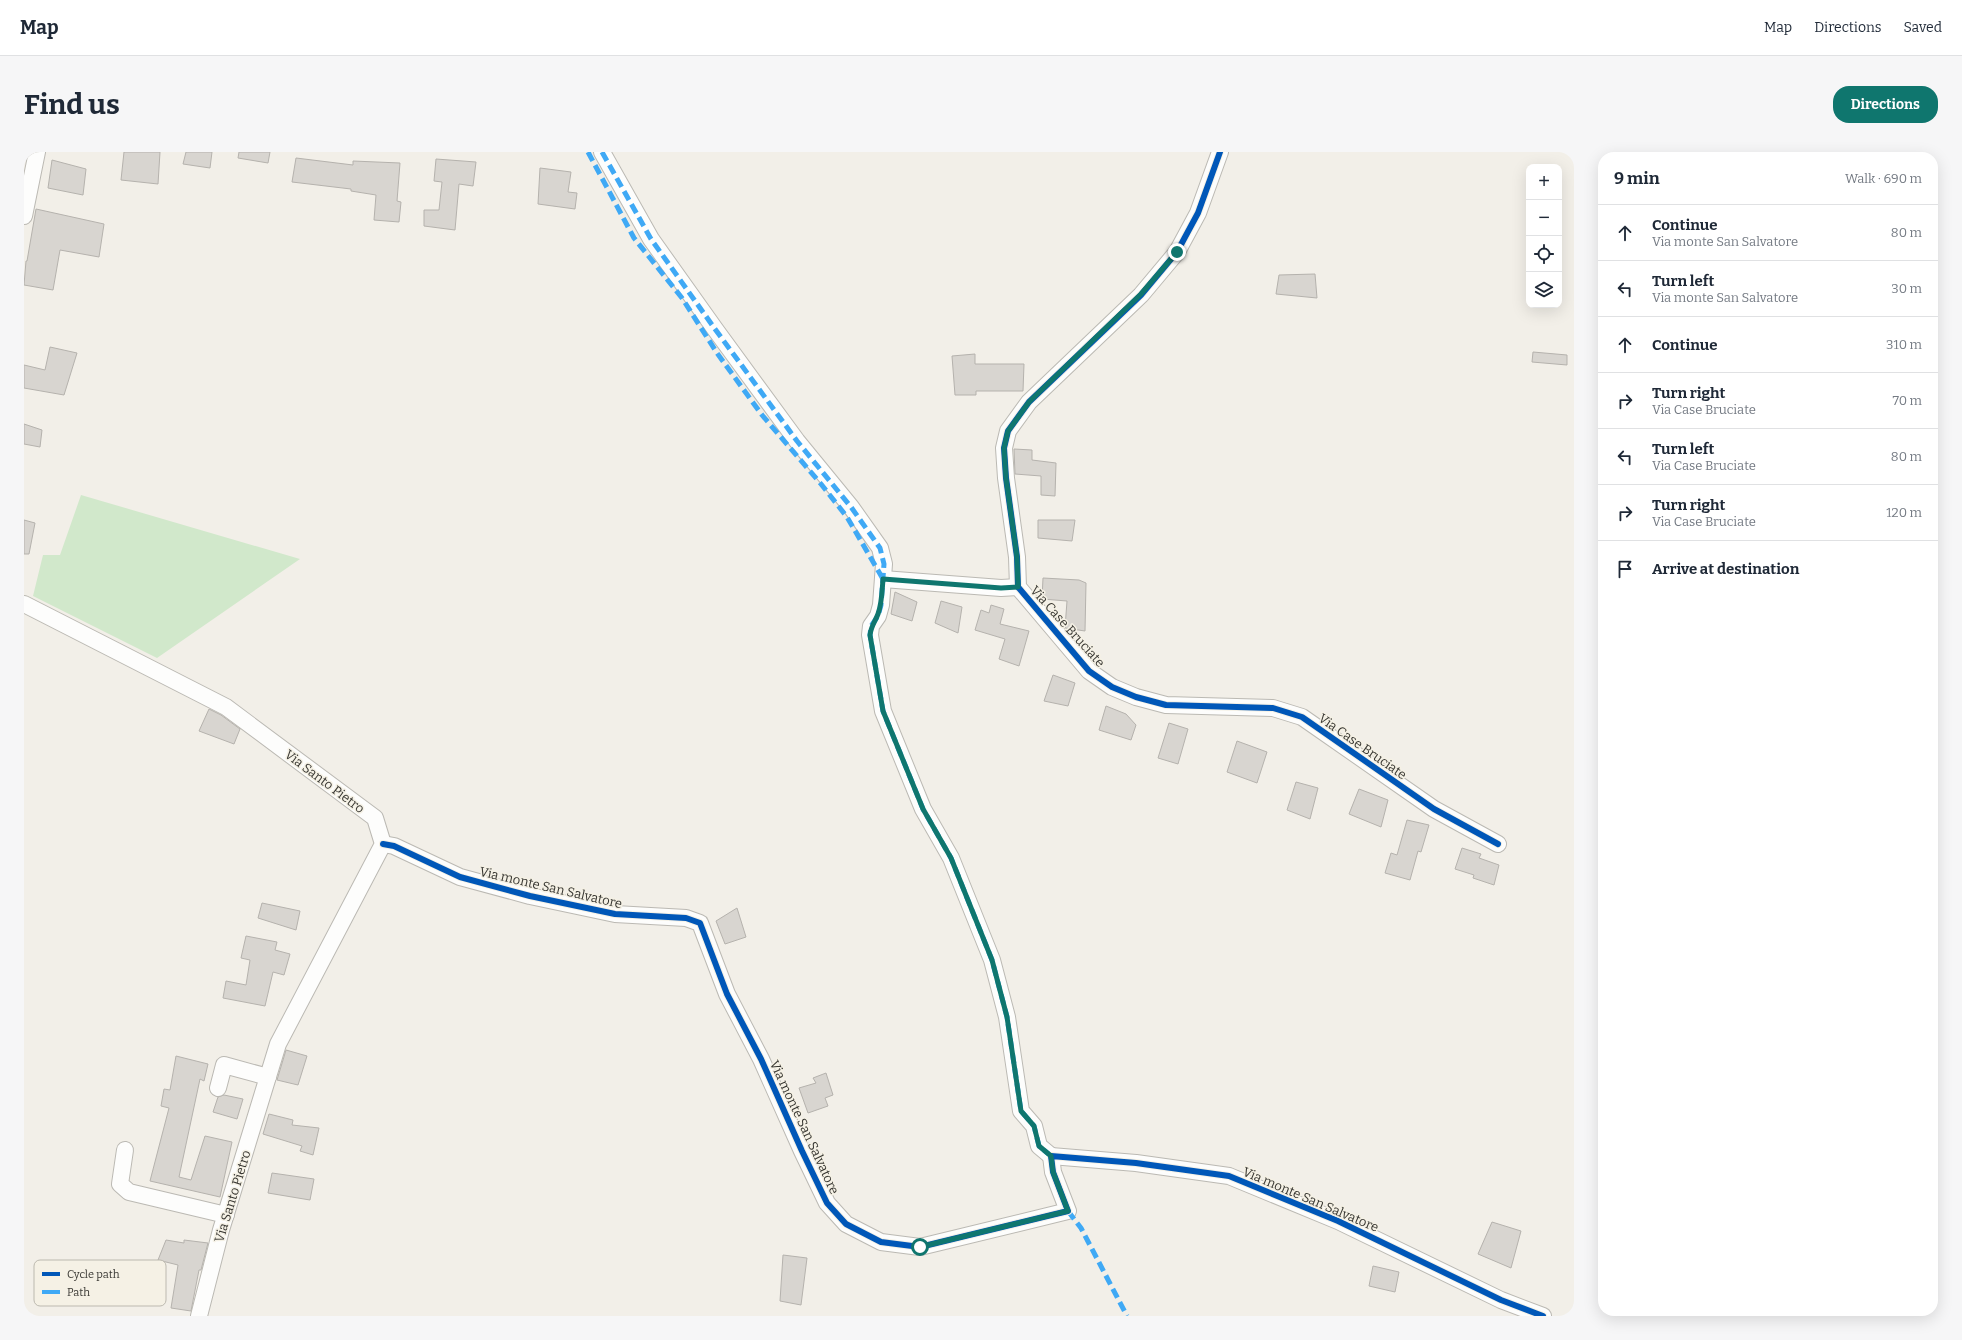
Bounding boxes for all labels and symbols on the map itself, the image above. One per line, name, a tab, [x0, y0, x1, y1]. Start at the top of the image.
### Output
route end	[1168, 243, 1186, 261]
street label: Via Case Bruciate	[1027, 583, 1108, 670]
street label: Via Case Bruciate	[1316, 710, 1410, 782]
street label: Via Santo Pietro	[282, 747, 367, 816]
street label: Via monte San Salvatore	[478, 864, 624, 911]
street label: Via monte San Salvatore	[767, 1058, 842, 1197]
street label: Via Santo Pietro	[211, 1148, 254, 1244]
street label: Via monte San Salvatore	[1241, 1164, 1381, 1235]
route start	[911, 1238, 929, 1256]
legend	[34, 1260, 166, 1306]
text: Cycle path	[67, 1268, 120, 1281]
text: Path	[67, 1286, 90, 1299]

